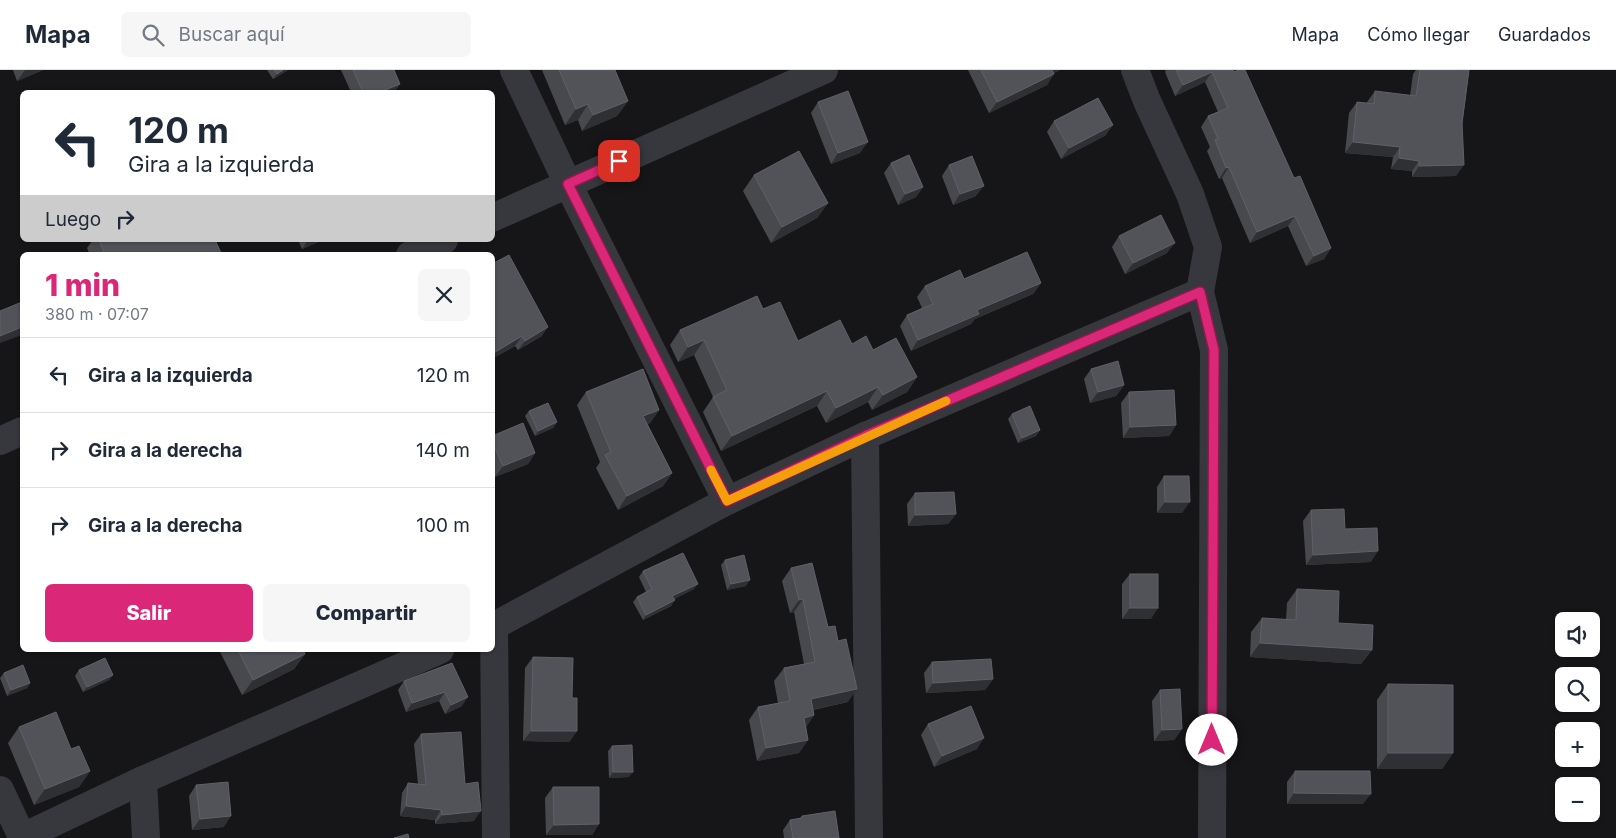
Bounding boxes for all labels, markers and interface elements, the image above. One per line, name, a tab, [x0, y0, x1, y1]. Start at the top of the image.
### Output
search box	[121, 12, 471, 57]
text: Mapa	[25, 20, 91, 49]
icon: search	[139, 21, 167, 49]
text: Buscar aquí	[179, 23, 285, 46]
text: Mapa	[1292, 24, 1339, 45]
text: Cómo llegar	[1367, 24, 1470, 45]
text: Guardados	[1498, 24, 1591, 45]
text: 120 m	[128, 109, 229, 151]
icon: left	[45, 110, 110, 175]
pin	[598, 140, 640, 182]
icon: arrive	[605, 147, 633, 175]
text: Gira a la izquierda	[128, 151, 315, 177]
icon: right	[111, 205, 139, 233]
text: Luego	[45, 208, 101, 231]
text: 1 min	[45, 267, 120, 303]
button: close	[418, 269, 470, 321]
text: 380 m · 07:07	[45, 304, 149, 324]
icon: left	[45, 361, 73, 389]
text: Gira a la izquierda	[88, 364, 253, 387]
text: 120 m	[417, 364, 470, 387]
icon: right	[45, 436, 73, 464]
text: Gira a la derecha	[88, 439, 243, 462]
text: 140 m	[416, 439, 470, 462]
icon: right	[45, 511, 73, 539]
text: Gira a la derecha	[88, 514, 243, 537]
text: 100 m	[416, 514, 470, 537]
button: Salir	[45, 584, 253, 642]
button: Compartir	[263, 584, 470, 642]
map controls	[1555, 612, 1600, 822]
button: sound	[1555, 612, 1600, 657]
button: search	[1555, 667, 1600, 712]
position arrow	[1185, 713, 1237, 765]
button: +	[1555, 722, 1600, 767]
button: −	[1555, 777, 1600, 822]

